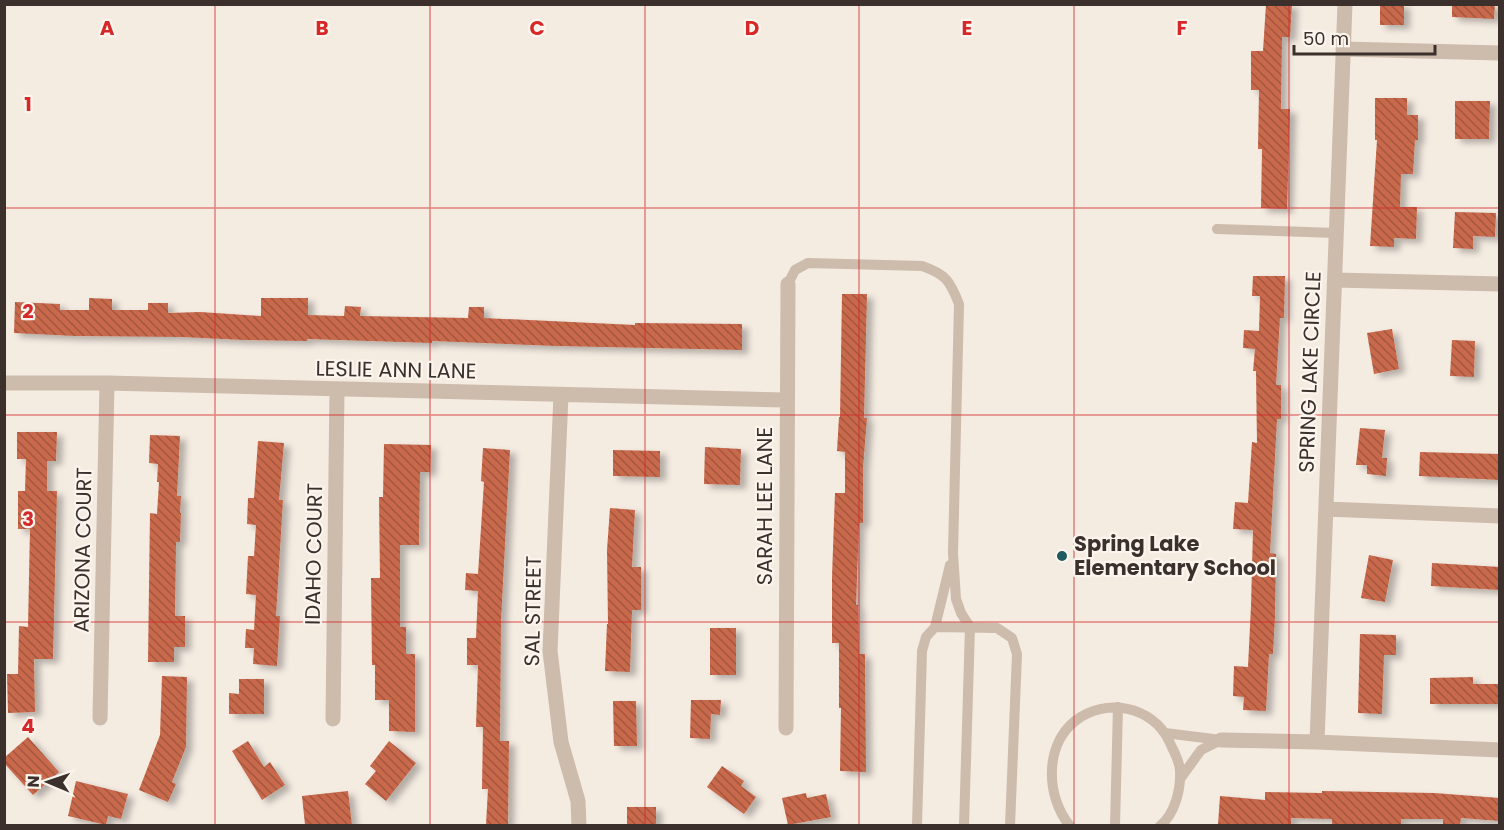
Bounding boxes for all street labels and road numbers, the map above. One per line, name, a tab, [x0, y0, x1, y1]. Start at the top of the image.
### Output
street label: SPRING LAKE CIRCLE	[1291, 271, 1328, 473]
street label: LESLIE ANN LANE	[315, 354, 477, 385]
street label: SARAH LEE LANE	[750, 427, 779, 585]
street label: ARIZONA COURT	[67, 467, 98, 633]
street label: IDAHO COURT	[298, 483, 329, 625]
street label: SAL STREET	[517, 555, 548, 667]

